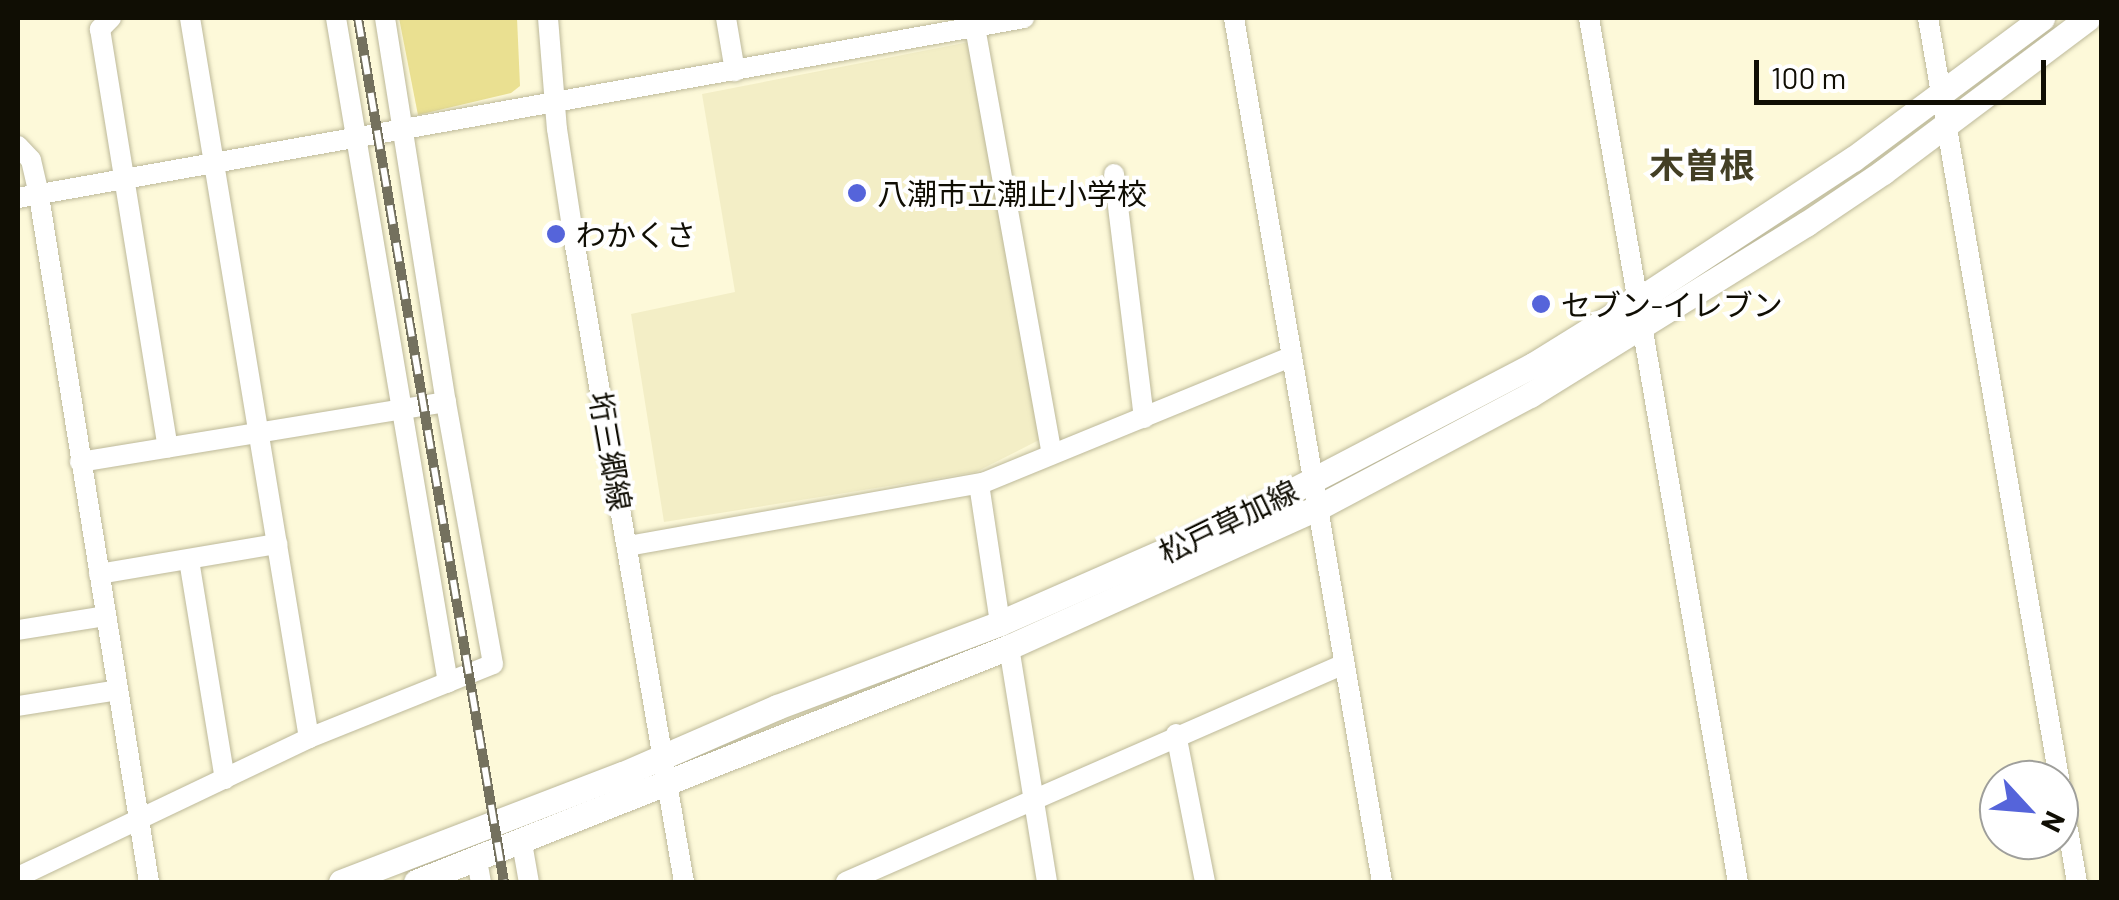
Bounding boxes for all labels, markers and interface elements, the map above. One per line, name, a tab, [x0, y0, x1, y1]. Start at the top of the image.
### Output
scale bar	[1759, 40, 2052, 102]
text: 100 m	[1771, 59, 1846, 95]
district label: 木曽根	[1650, 143, 1754, 185]
place label: 八潮市立潮止小学校	[877, 175, 1147, 211]
marker: 八潮市立潮止小学校	[846, 182, 868, 204]
place label: わかくさ	[576, 216, 696, 252]
marker: わかくさ	[545, 223, 567, 245]
place label: セブン-イレブン	[1561, 286, 1783, 322]
marker: セブン-イレブン	[1530, 293, 1552, 315]
street label: 垳三郷線	[583, 389, 639, 513]
street label: 松戸草加線	[1153, 472, 1303, 570]
north arrow	[1979, 760, 2079, 860]
text: N	[2035, 806, 2074, 838]

